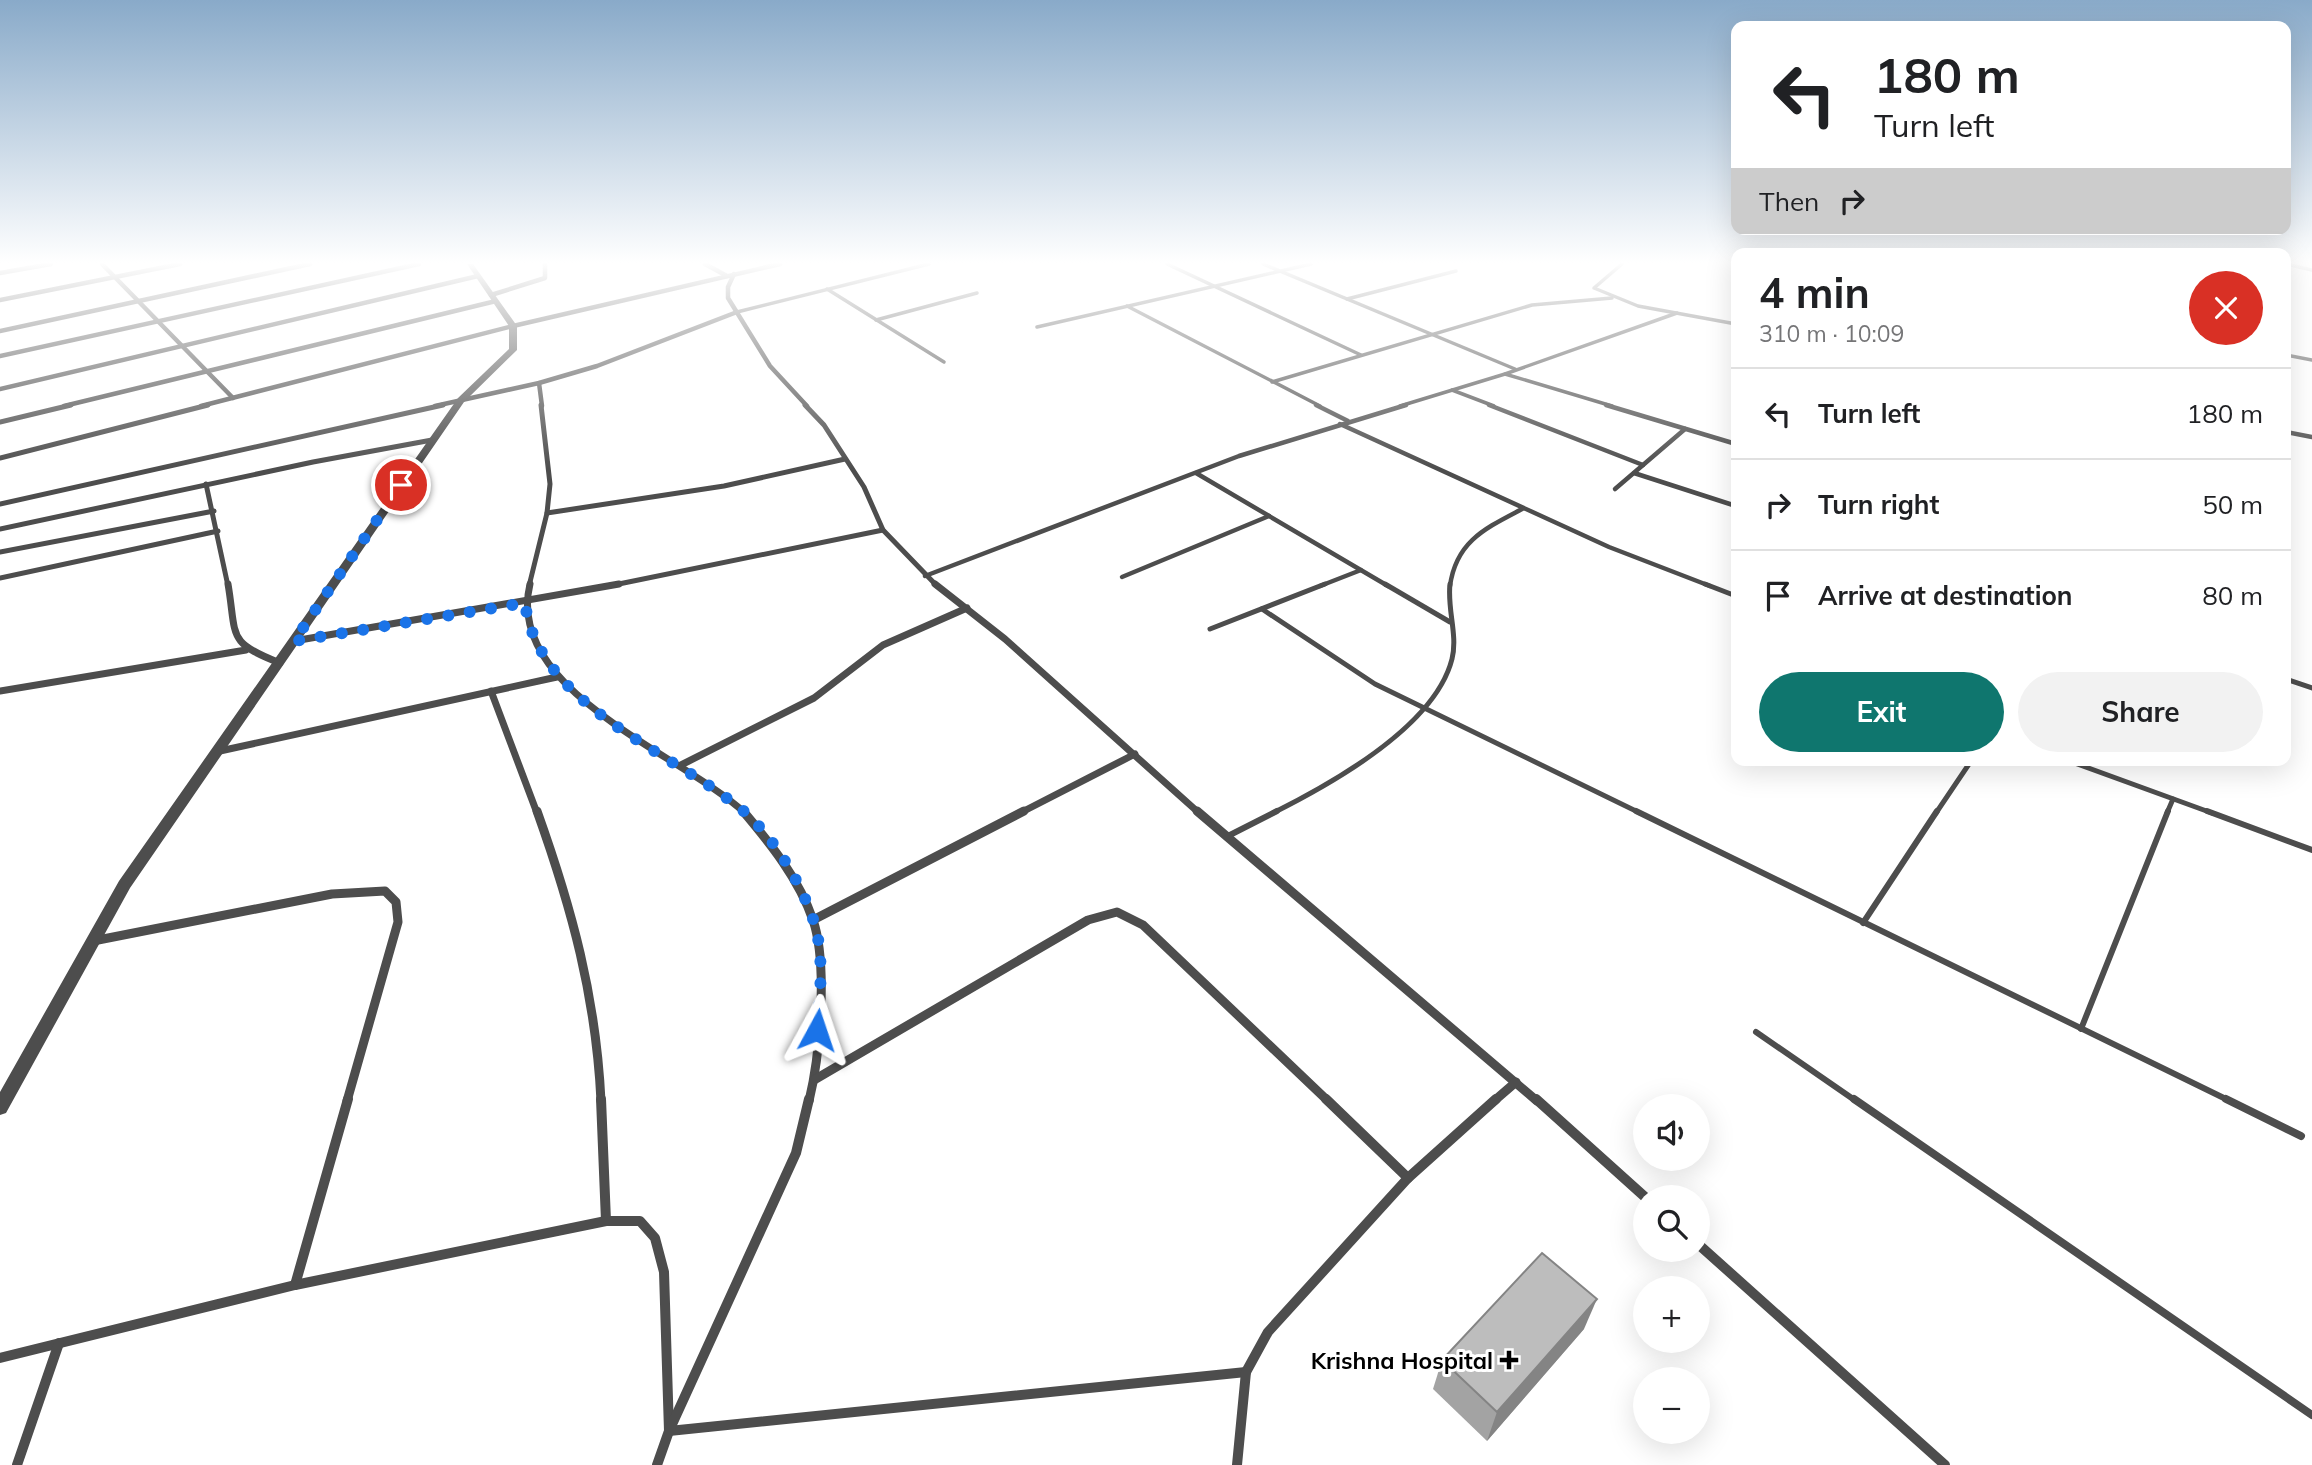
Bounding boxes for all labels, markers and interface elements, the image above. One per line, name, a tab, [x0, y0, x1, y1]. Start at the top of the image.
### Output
text: 180 m	[1874, 44, 2020, 105]
icon: left	[1759, 49, 1850, 140]
text: Turn left	[1874, 105, 1994, 145]
icon: right	[1833, 182, 1871, 220]
text: Then	[1759, 185, 1819, 218]
text: 4 min	[1759, 266, 1870, 319]
button: close	[2189, 271, 2263, 345]
text: 310 m · 10:09	[1759, 319, 1904, 348]
icon: left	[1759, 395, 1797, 433]
text: Turn left	[1818, 397, 1920, 430]
text: 180 m	[2187, 397, 2263, 430]
pin	[371, 455, 431, 515]
icon: arrive	[382, 466, 420, 504]
icon: right	[1759, 486, 1797, 524]
text: Turn right	[1818, 488, 1939, 521]
text: 50 m	[2202, 488, 2263, 521]
icon: arrive	[1759, 577, 1797, 615]
text: Arrive at destination	[1818, 579, 2073, 612]
text: 80 m	[2202, 579, 2263, 612]
button: Exit	[1759, 672, 2004, 752]
button: Share	[2018, 672, 2263, 752]
position arrow	[780, 993, 854, 1067]
map controls	[1633, 1094, 1710, 1444]
button: sound	[1633, 1094, 1710, 1171]
button: search	[1633, 1185, 1710, 1262]
button: +	[1633, 1276, 1710, 1353]
place label: Krishna Hospital	[1311, 1346, 1493, 1375]
marker: Krishna Hospital	[1499, 1350, 1519, 1370]
button: −	[1633, 1367, 1710, 1444]

